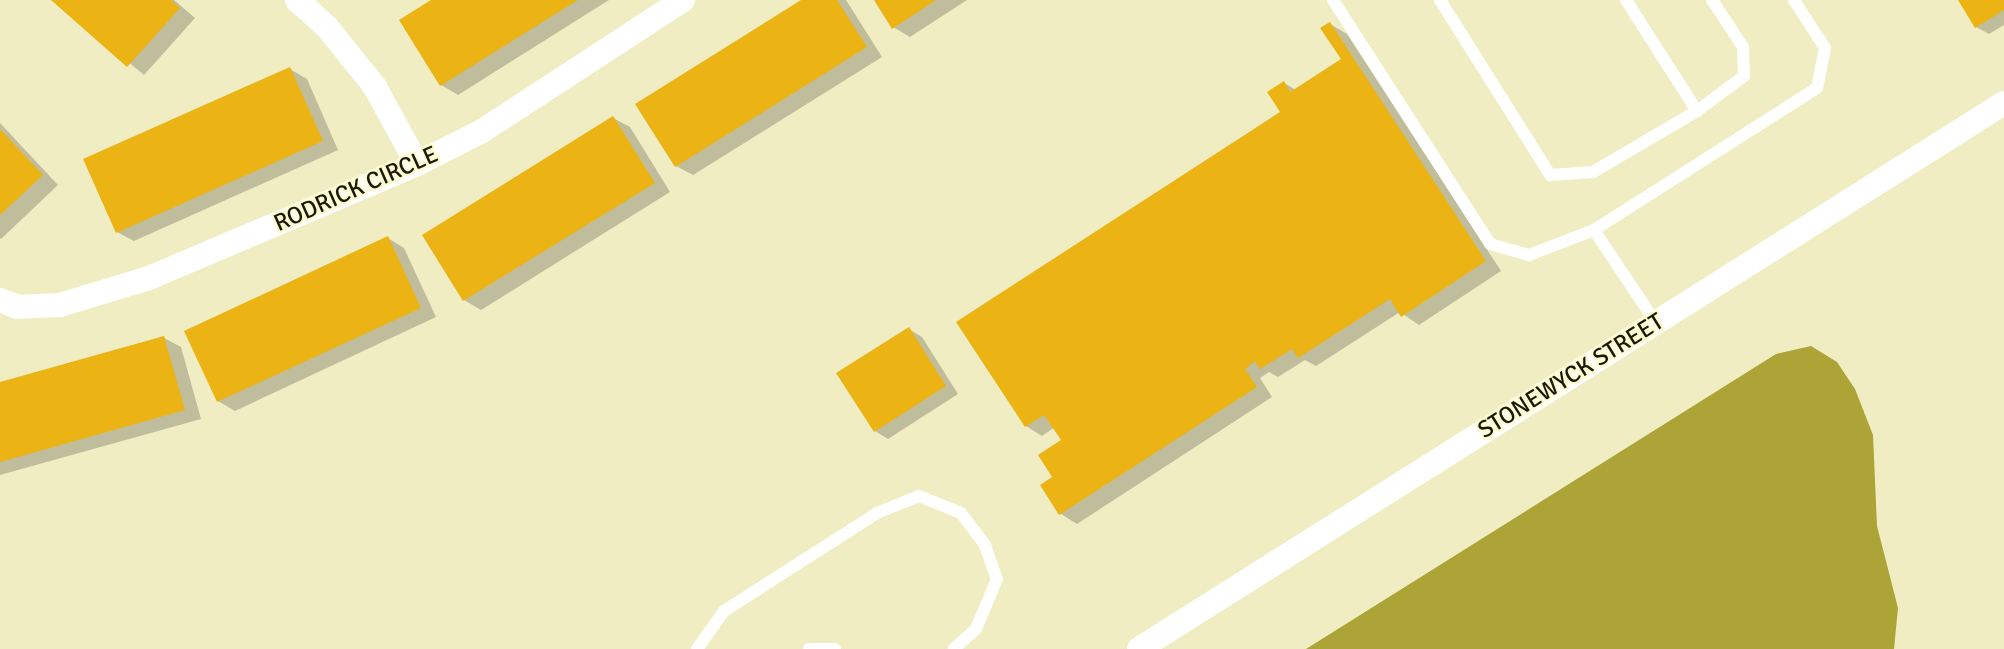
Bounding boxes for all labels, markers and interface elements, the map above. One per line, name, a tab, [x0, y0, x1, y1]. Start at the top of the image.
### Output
street label: RODRICK CIRCLE	[269, 140, 443, 238]
street label: STONEWYCK STREET	[1473, 307, 1669, 445]

